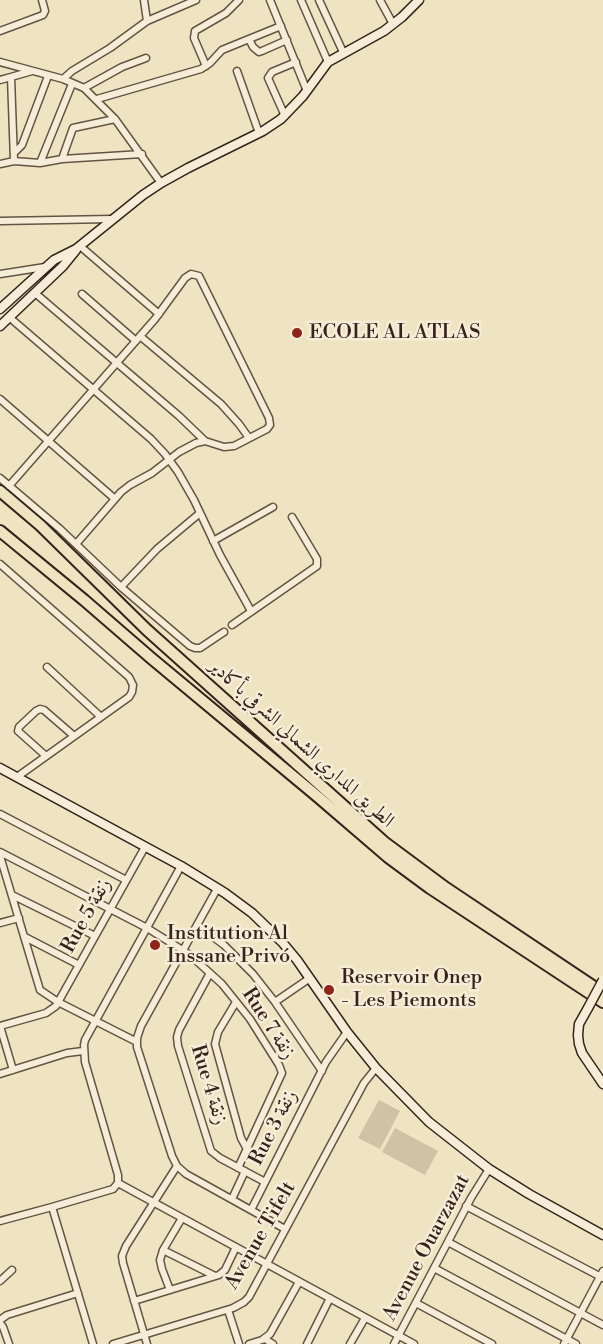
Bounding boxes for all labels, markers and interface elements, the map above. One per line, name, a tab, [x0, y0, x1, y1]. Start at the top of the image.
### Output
place label: ECOLE AL ATLAS	[309, 321, 481, 345]
marker: ECOLE AL ATLAS	[290, 326, 304, 340]
street label: الطريق المداري الشمالي الشرقي بأكادير	[204, 655, 398, 833]
street label: Rue 5 زنقة	[57, 875, 117, 957]
place label: Institution Al Inssane Privó	[167, 922, 290, 969]
marker: Institution Al Inssane Privó	[148, 938, 162, 952]
place label: Reservoir Onep - Les Piemonts	[341, 966, 482, 1013]
marker: Reservoir Onep - Les Piemonts	[322, 983, 336, 997]
street label: Rue 7 زنقة	[236, 984, 300, 1064]
street label: Rue 4 زنقة	[184, 1042, 232, 1128]
street label: Rue 3 زنقة	[245, 1086, 303, 1170]
street label: Avenue Ouarzazat	[378, 1171, 476, 1325]
street label: Avenue Tifelt	[220, 1178, 302, 1294]

